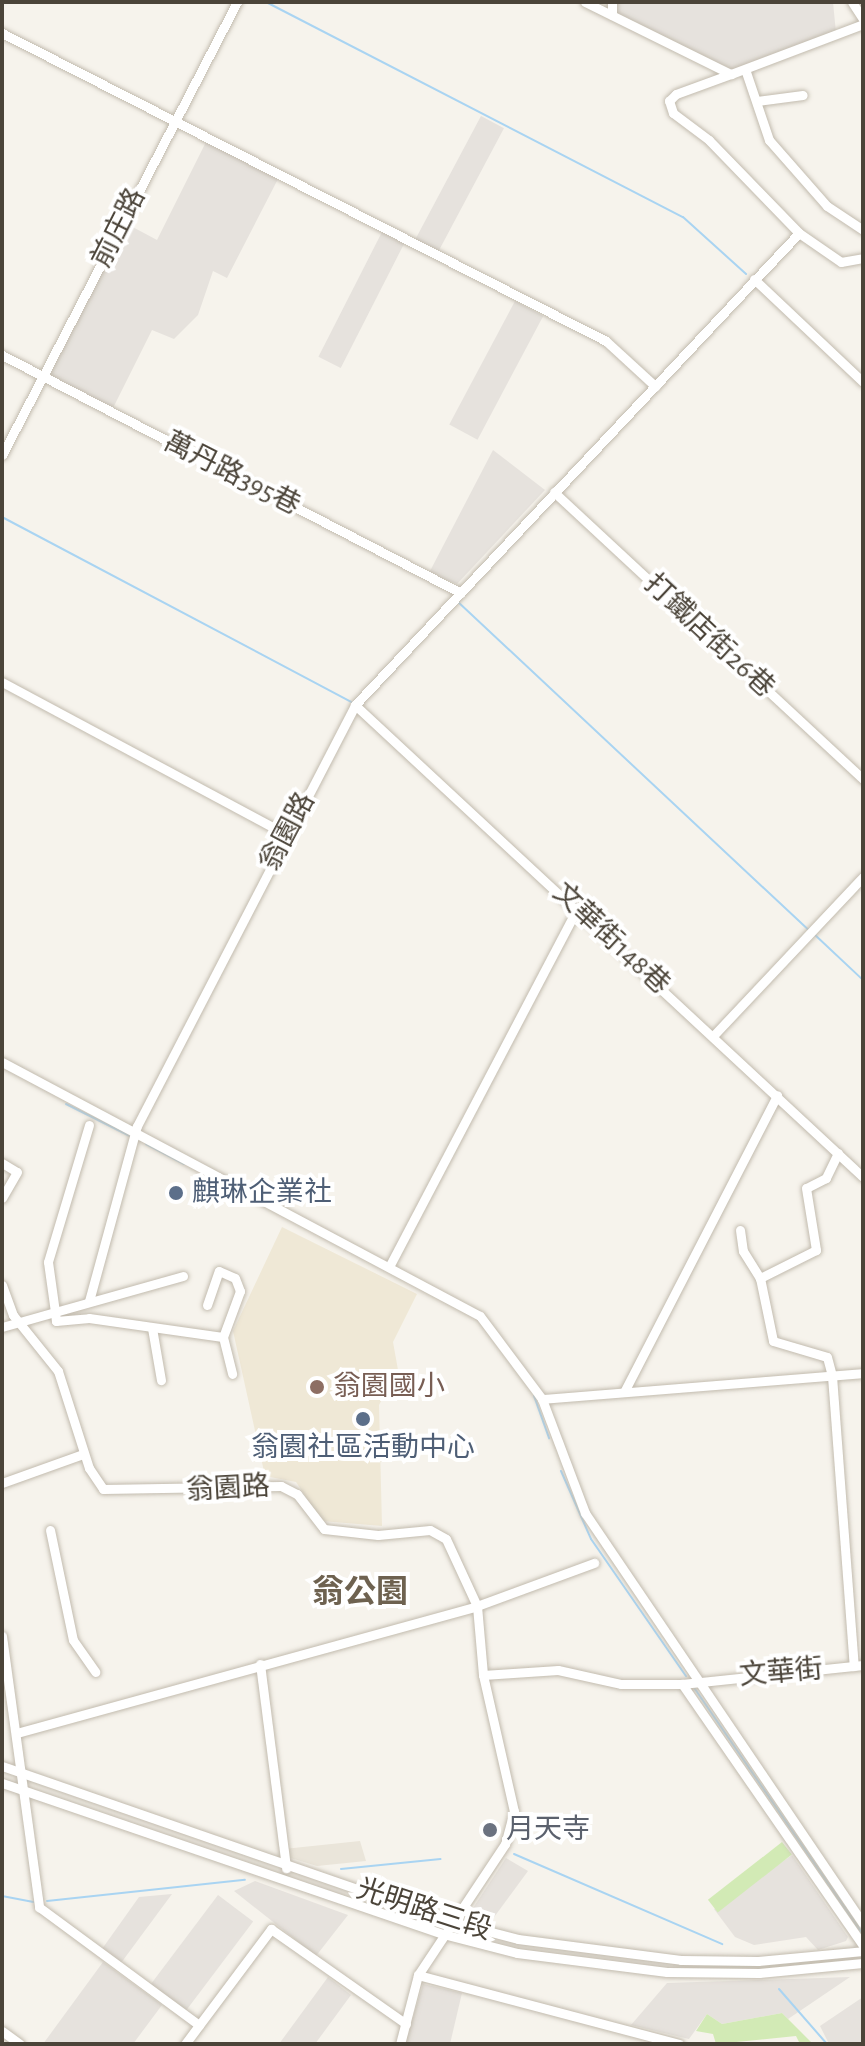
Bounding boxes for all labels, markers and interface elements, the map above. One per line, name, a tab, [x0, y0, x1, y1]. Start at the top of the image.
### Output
street label: 前庄路	[85, 183, 153, 273]
street label: 萬丹路395巷	[158, 425, 306, 523]
street label: 打鐵店街26巷	[637, 567, 781, 705]
street label: 翁園路	[253, 787, 323, 877]
street label: 文華街148巷	[545, 876, 677, 1002]
place label: 麒琳企業社	[192, 1176, 332, 1210]
marker: 麒琳企業社	[167, 1184, 185, 1202]
place label: 翁園國小	[333, 1370, 445, 1404]
marker: 翁園國小	[308, 1378, 326, 1396]
marker: 翁園社區活動中心	[354, 1410, 372, 1428]
place label: 翁園社區活動中心	[251, 1431, 475, 1465]
street label: 翁園路	[185, 1470, 271, 1508]
district label: 翁公園	[312, 1573, 408, 1611]
street label: 文華街	[738, 1653, 824, 1693]
place label: 月天寺	[506, 1813, 590, 1847]
marker: 月天寺	[481, 1821, 499, 1839]
street label: 光明路三段	[352, 1872, 496, 1948]

